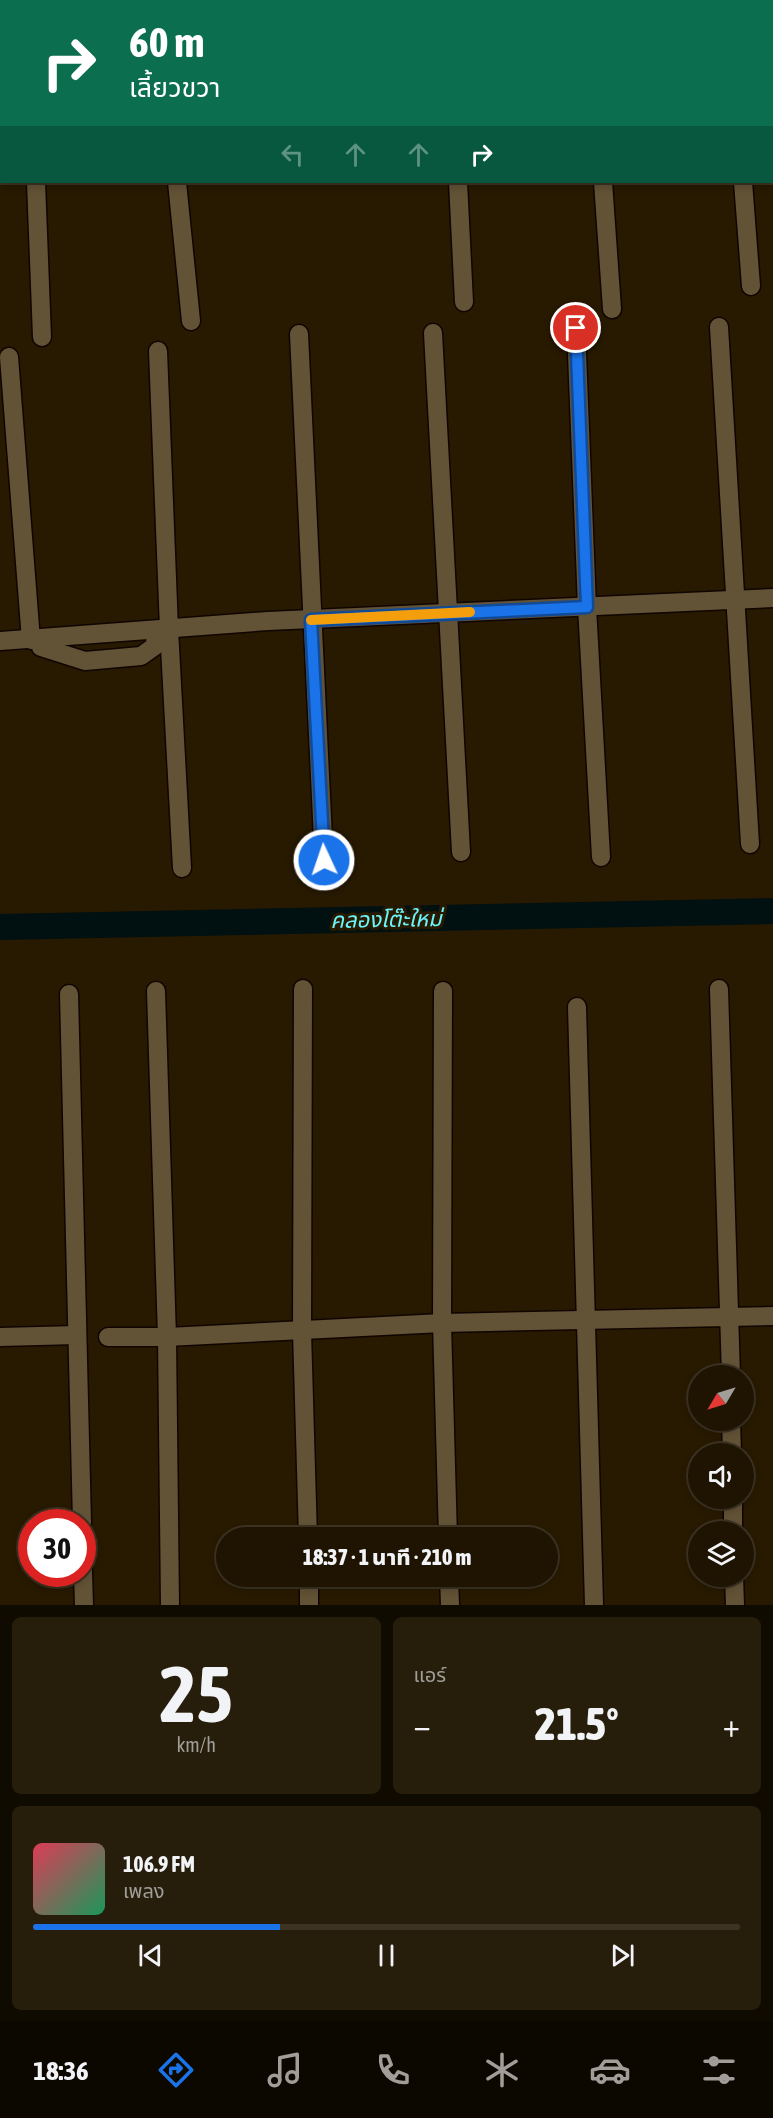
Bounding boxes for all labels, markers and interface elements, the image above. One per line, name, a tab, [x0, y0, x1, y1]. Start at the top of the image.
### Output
text: 60 m	[129, 18, 204, 66]
icon: right	[30, 24, 108, 102]
text: เลี้ยวขวา	[129, 72, 220, 103]
icon: left	[276, 138, 309, 171]
icon: ahead	[339, 138, 372, 171]
icon: ahead	[402, 138, 435, 171]
icon: right	[465, 138, 498, 171]
pin	[550, 302, 601, 353]
icon: arrive	[559, 311, 592, 344]
position arrow	[292, 828, 356, 892]
water label: คลองโต๊ะใหม่	[330, 905, 445, 933]
north arrow	[688, 1365, 754, 1431]
map controls	[688, 1365, 754, 1587]
button: sound	[688, 1443, 754, 1509]
speed limit sign: 30	[18, 1509, 96, 1587]
button: layers	[688, 1521, 754, 1587]
text: 18:37 · 1 นาที · 210 m	[303, 1544, 471, 1570]
text: 25	[160, 1649, 233, 1739]
text: แอร์	[414, 1663, 446, 1686]
text: 21.5°	[535, 1698, 619, 1750]
text: −	[414, 1706, 431, 1744]
text: +	[723, 1706, 740, 1744]
text: km/h	[176, 1733, 216, 1756]
text: 106.9 FM	[123, 1851, 195, 1877]
text: เพลง	[123, 1879, 165, 1902]
icon: previous	[134, 1939, 167, 1972]
icon: pause	[370, 1939, 403, 1972]
icon: next	[606, 1939, 639, 1972]
icon: directions	[155, 2049, 197, 2091]
icon: music	[264, 2049, 306, 2091]
icon: phone	[372, 2049, 414, 2091]
icon: climate	[481, 2049, 523, 2091]
icon: car	[589, 2049, 631, 2091]
icon: filters	[698, 2049, 740, 2091]
text: 18:36	[33, 2055, 89, 2086]

